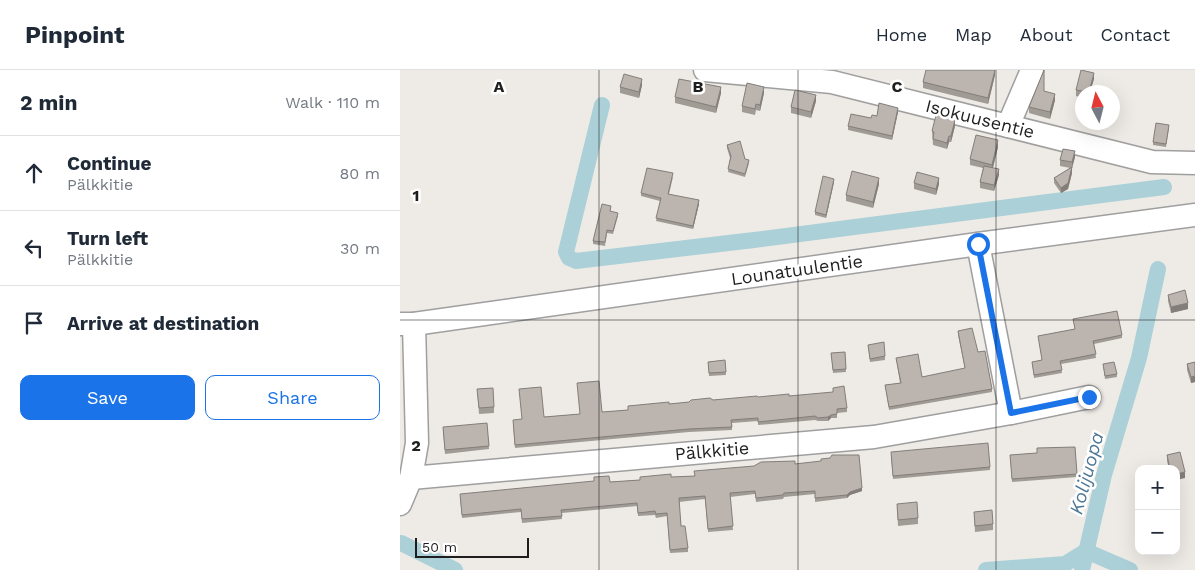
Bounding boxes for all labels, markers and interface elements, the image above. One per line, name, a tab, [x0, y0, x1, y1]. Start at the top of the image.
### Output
text: Pinpoint	[25, 21, 125, 49]
text: Home	[876, 24, 927, 45]
text: Map	[955, 24, 992, 45]
text: About	[1020, 24, 1072, 45]
text: Contact	[1100, 24, 1170, 45]
text: A	[494, 77, 505, 96]
text: B	[693, 77, 704, 96]
text: C	[892, 77, 903, 96]
north arrow	[1075, 85, 1120, 130]
text: 2 min	[20, 90, 77, 115]
text: Walk · 110 m	[285, 93, 380, 112]
street label: Isokuusentie	[923, 95, 1037, 142]
text: Continue	[67, 152, 151, 175]
icon: ahead	[20, 159, 48, 187]
text: 80 m	[339, 164, 380, 183]
text: Pälkkitie	[67, 175, 133, 194]
text: 1	[413, 186, 419, 205]
text: Turn left	[67, 227, 148, 250]
route start	[967, 233, 990, 256]
icon: left	[20, 234, 48, 262]
text: 30 m	[340, 239, 380, 258]
text: Pälkkitie	[67, 250, 133, 269]
street label: Lounatuulentie	[730, 250, 864, 289]
icon: arrive	[20, 309, 48, 337]
text: Arrive at destination	[67, 312, 259, 335]
button: Save	[20, 375, 195, 420]
button: Share	[205, 375, 380, 420]
route end	[1078, 386, 1101, 409]
water label: Kolijuopa	[1064, 429, 1109, 517]
text: 2	[411, 436, 421, 455]
street label: Pälkkitie	[674, 437, 750, 464]
map controls	[1135, 465, 1180, 555]
button: +	[1135, 465, 1180, 510]
button: −	[1135, 510, 1180, 555]
scale bar	[415, 535, 529, 558]
text: 50 m	[422, 539, 457, 555]

